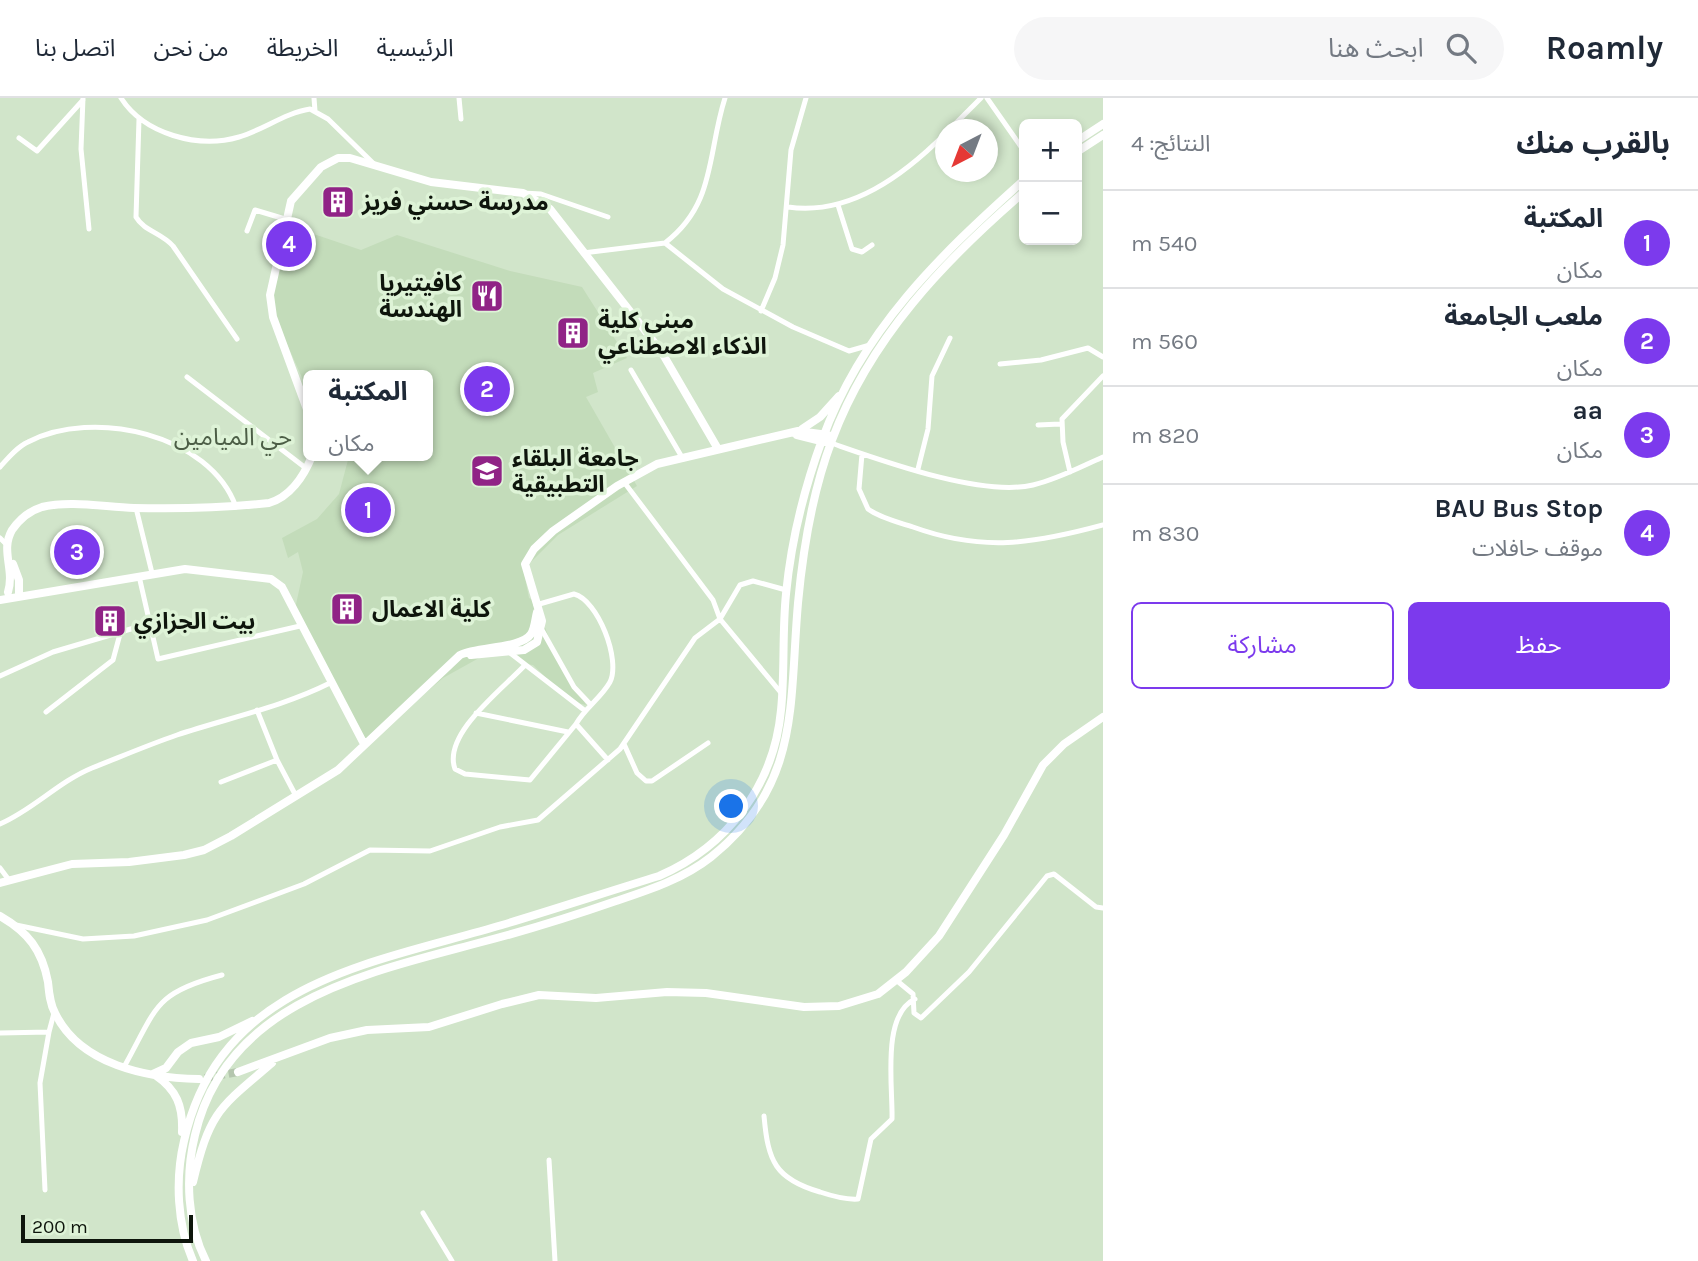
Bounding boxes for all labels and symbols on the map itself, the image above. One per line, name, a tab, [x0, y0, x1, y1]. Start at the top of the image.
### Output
north arrow	[935, 119, 998, 182]
building icon: مدرسة حسني فريز	[319, 183, 357, 221]
place label: مدرسة حسني فريز	[361, 189, 549, 220]
pin: 4	[266, 218, 312, 270]
place label: كافيتيريا الهندسة	[379, 270, 463, 323]
restaurant icon: كافيتيريا الهندسة	[468, 277, 506, 315]
place label: مبنى كلية الذكاء الاصطناعي	[598, 307, 767, 364]
building icon: مبنى كلية الذكاء الاصطناعي	[554, 314, 592, 352]
pin: 2	[464, 363, 510, 415]
district label: حي الميامين	[174, 423, 292, 456]
place label: جامعة البلقاء التطبيقية	[512, 445, 639, 498]
school or university icon: جامعة البلقاء التطبيقية	[468, 452, 506, 490]
pin: 1	[345, 484, 391, 536]
pin: 3	[54, 526, 100, 578]
building icon: كلية الاعمال	[328, 590, 366, 628]
place label: كلية الاعمال	[372, 596, 491, 623]
building icon: بيت الجزازي	[91, 602, 129, 640]
place label: بيت الجزازي	[134, 608, 255, 639]
your location	[714, 789, 748, 823]
scale bar	[21, 1212, 192, 1244]

